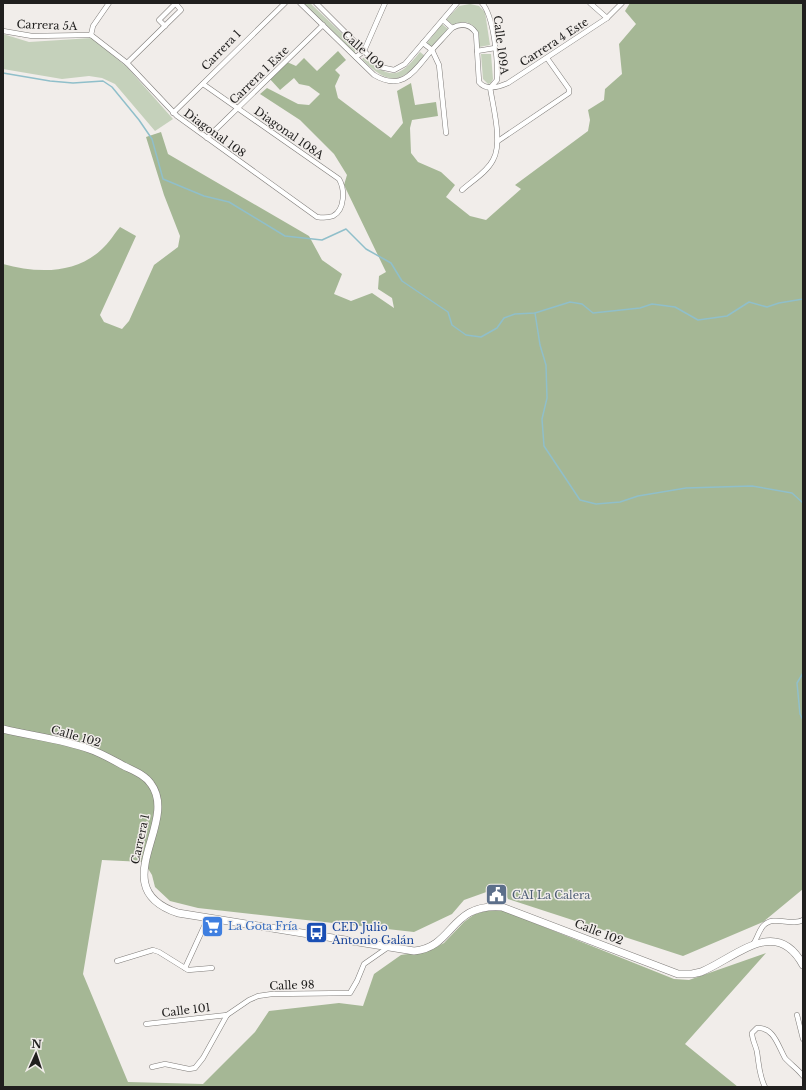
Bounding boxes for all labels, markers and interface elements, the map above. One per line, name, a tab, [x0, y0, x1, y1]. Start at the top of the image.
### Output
street label: Calle 109A	[490, 15, 512, 76]
street label: Carrera 4 Este	[517, 15, 591, 69]
street label: Carrera 5A	[16, 17, 78, 33]
street label: Carrera 1	[198, 27, 244, 73]
street label: Calle 109	[339, 28, 387, 72]
street label: Carrera 1 Este	[226, 43, 292, 107]
street label: Diagonal 108A	[252, 104, 327, 162]
street label: Diagonal 108	[181, 106, 249, 160]
street label: Calle 102	[50, 722, 103, 750]
street label: Carrera 1	[128, 813, 152, 865]
public building icon: CAI La Calera	[484, 882, 510, 908]
place label: CAI La Calera	[512, 888, 591, 902]
supermarket icon: La Gota Fría	[199, 913, 225, 939]
street label: Calle 102	[573, 916, 626, 948]
place label: La Gota Fría	[228, 919, 298, 933]
bus stop icon: CED Julio Antonio Galán	[303, 920, 329, 946]
place label: CED Julio Antonio Galán	[331, 920, 414, 947]
street label: Calle 98	[269, 977, 315, 993]
street label: Calle 101	[161, 1000, 211, 1020]
north arrow	[16, 1034, 56, 1074]
text: N	[31, 1037, 43, 1051]

